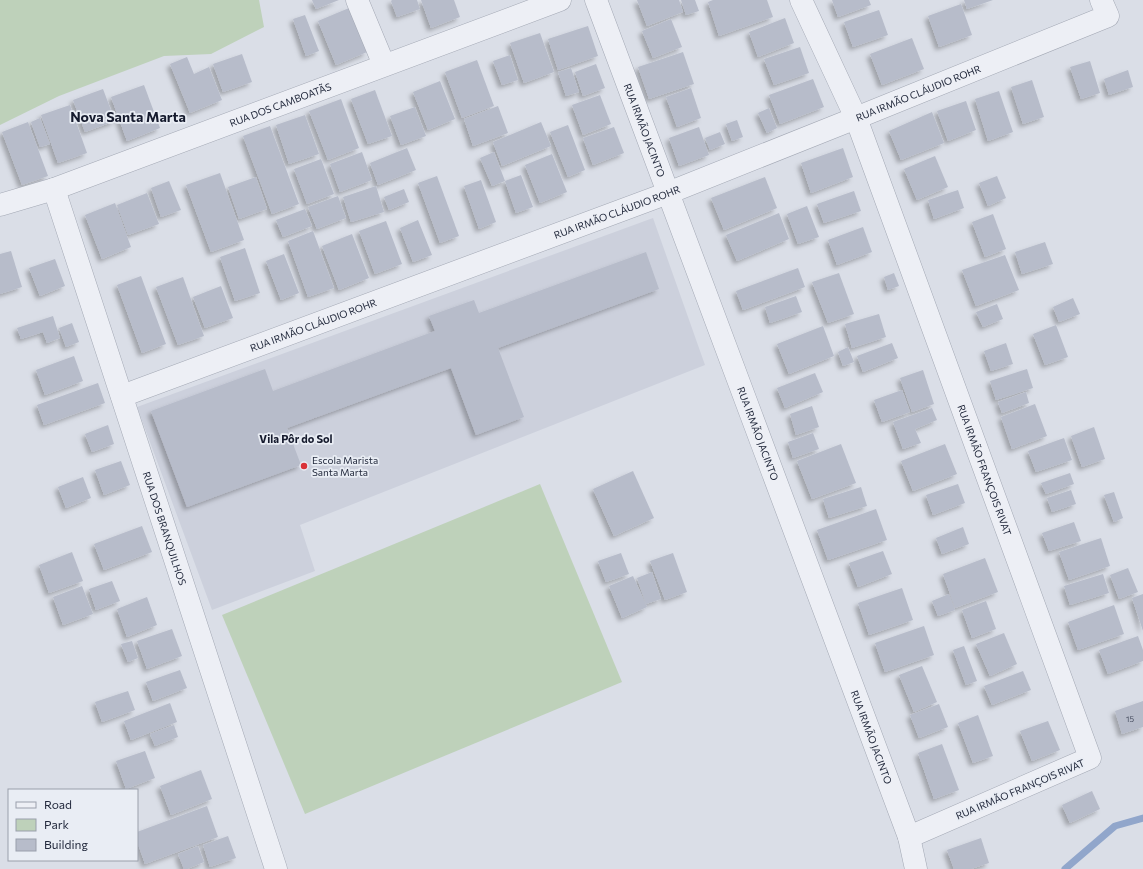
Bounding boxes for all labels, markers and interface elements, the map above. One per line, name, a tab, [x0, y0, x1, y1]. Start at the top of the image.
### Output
street label: RUA IRMÃO CLÁUDIO ROHR	[854, 62, 983, 124]
street label: RUA DOS CAMBOATÃS	[228, 80, 333, 129]
street label: RUA IRMÃO JACINTO	[622, 82, 668, 179]
district label: Nova Santa Marta	[70, 108, 186, 125]
street label: RUA IRMÃO CLÁUDIO ROHR	[552, 183, 682, 241]
street label: RUA IRMÃO CLÁUDIO ROHR	[248, 296, 378, 354]
street label: RUA IRMÃO JACINTO	[735, 385, 781, 482]
street label: RUA IRMÃO FRANÇOIS RIVAT	[955, 403, 1014, 538]
district label: Vila Pôr do Sol	[259, 432, 333, 445]
place label: Escola Marista Santa Marta	[312, 454, 378, 478]
marker: Escola Marista Santa Marta	[299, 461, 309, 471]
street label: RUA DOS BRANQUILHOS	[141, 470, 189, 587]
street label: RUA IRMÃO JACINTO	[849, 689, 895, 786]
house number: 15	[1126, 714, 1134, 724]
street label: RUA IRMÃO FRANÇOIS RIVAT	[954, 756, 1087, 822]
legend	[8, 789, 138, 861]
text: Road	[44, 797, 72, 811]
text: Park	[44, 817, 70, 831]
text: Building	[44, 837, 88, 851]

